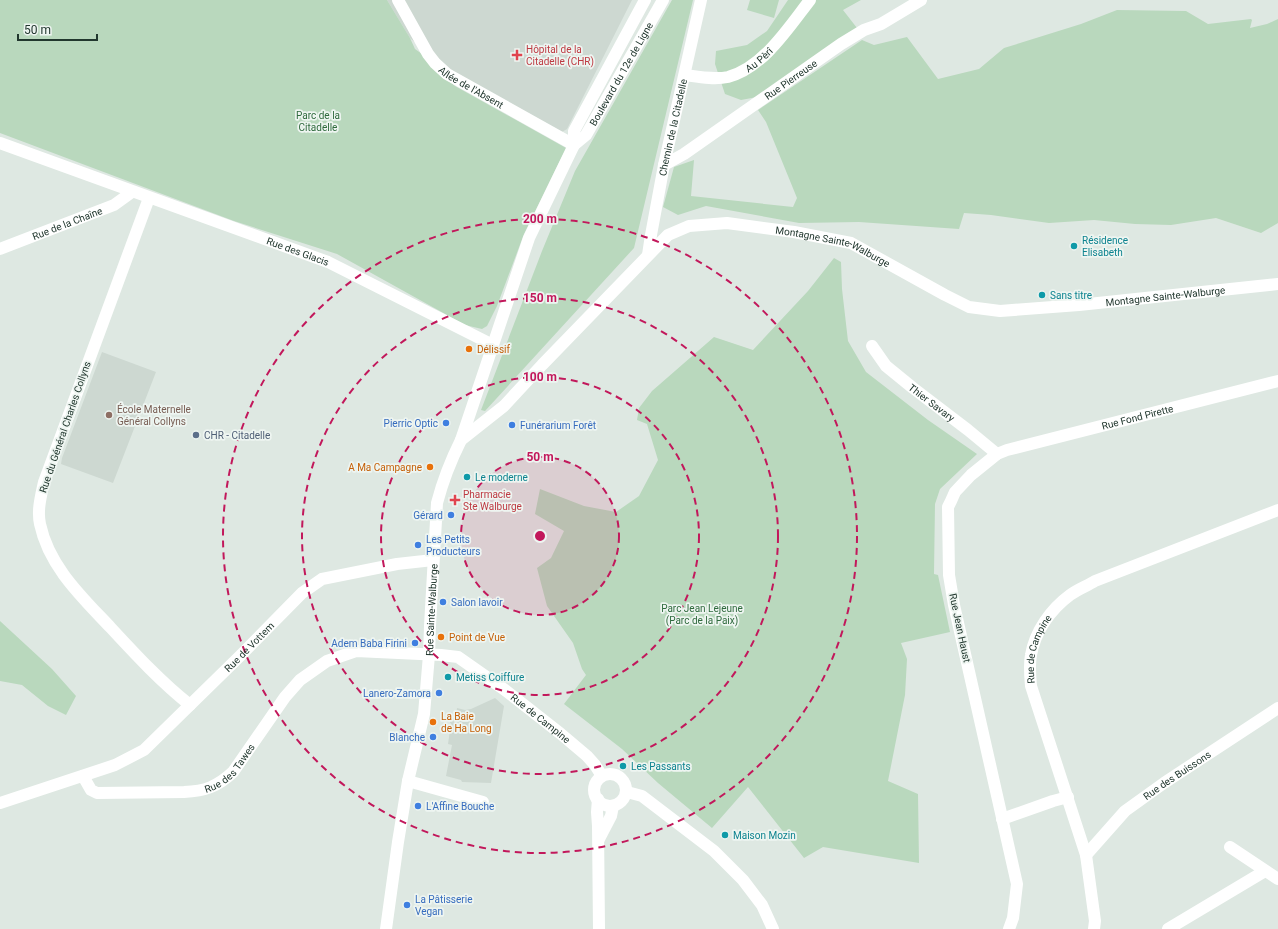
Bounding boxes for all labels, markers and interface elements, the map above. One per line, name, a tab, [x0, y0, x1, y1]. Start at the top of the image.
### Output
scale bar	[18, 16, 97, 42]
street label: Boulevard du 12e de Ligne	[587, 20, 655, 128]
text: 50 m	[24, 23, 51, 37]
place label: Hôpital de la Citadelle (CHR)	[526, 44, 594, 68]
street label: Au Pèrî	[743, 45, 775, 74]
marker: Hôpital de la Citadelle (CHR)	[511, 49, 523, 61]
street label: Rue Pierreuse	[762, 57, 819, 101]
street label: Allée de l'Absent	[437, 64, 506, 110]
street label: Chemin de la Citadelle	[657, 78, 689, 177]
park label: Parc de la Citadelle	[296, 110, 340, 133]
street label: Rue de la Chaîne	[31, 205, 104, 242]
text: 200 m	[523, 212, 557, 226]
street label: Montagne Sainte-Walburge	[775, 224, 892, 269]
street label: Rue des Glacis	[265, 235, 331, 267]
place label: Résidence Elisabeth	[1082, 235, 1128, 258]
marker: Résidence Elisabeth	[1069, 241, 1079, 251]
street label: Montagne Sainte-Walburge	[1105, 284, 1226, 308]
marker: Sans titre	[1037, 290, 1047, 300]
place label: Sans titre	[1050, 290, 1092, 301]
text: 150 m	[523, 291, 557, 305]
marker: Délissif	[464, 344, 474, 354]
place label: Délissif	[477, 344, 510, 355]
street label: Rue du Général Charles Collyns	[37, 360, 93, 494]
text: 100 m	[523, 370, 557, 384]
street label: Thier Savary	[907, 381, 957, 424]
street label: Rue Fond Pirette	[1100, 402, 1174, 431]
place label: École Maternelle Général Collyns	[117, 403, 191, 427]
marker: École Maternelle Général Collyns	[104, 410, 114, 420]
place label: Pierric Optic	[384, 418, 438, 429]
marker: Pierric Optic	[441, 418, 451, 428]
marker: Funérarium Forêt	[507, 420, 517, 430]
place label: Funérarium Forêt	[520, 420, 596, 431]
marker: CHR - Citadelle	[191, 430, 201, 440]
place label: CHR - Citadelle	[204, 430, 270, 441]
text: 50 m	[526, 450, 554, 464]
place label: A Ma Campagne	[348, 462, 422, 473]
marker: A Ma Campagne	[425, 462, 435, 472]
marker: Le moderne	[462, 472, 472, 482]
place label: Le moderne	[475, 472, 528, 483]
place label: Pharmacie Ste Walburge	[463, 489, 522, 512]
marker: Pharmacie Ste Walburge	[450, 495, 460, 505]
place label: Gérard	[413, 510, 443, 521]
marker: Gérard	[446, 510, 456, 520]
centre of rings	[533, 529, 547, 543]
place label: Les Petits Producteurs	[426, 534, 480, 557]
marker: Les Petits Producteurs	[413, 540, 423, 550]
street label: Rue Sainte-Walburge	[423, 563, 439, 656]
street label: Rue Jean Haust	[947, 592, 973, 664]
marker: Salon lavoir	[438, 597, 448, 607]
place label: Salon lavoir	[451, 597, 503, 608]
park label: Parc Jean Lejeune (Parc de la Paix)	[661, 603, 743, 627]
street label: Rue de Campine	[1024, 612, 1053, 684]
street label: Rue de Vottem	[222, 619, 276, 674]
marker: Point de Vue	[436, 632, 446, 642]
place label: Point de Vue	[449, 632, 505, 643]
place label: Adem Baba Firini	[331, 638, 407, 649]
marker: Adem Baba Firini	[410, 638, 420, 648]
marker: Metiss Coiffure	[443, 672, 453, 682]
place label: Metiss Coiffure	[456, 672, 524, 683]
place label: Lanero-Zamora	[363, 688, 431, 699]
marker: Lanero-Zamora	[434, 688, 444, 698]
street label: Rue de Campine	[509, 691, 573, 745]
place label: La Baie de Ha Long	[441, 711, 492, 734]
marker: La Baie de Ha Long	[428, 717, 438, 727]
place label: Blanche	[389, 732, 425, 743]
marker: Blanche	[428, 732, 438, 742]
street label: Rue des Tawes	[203, 742, 256, 794]
street label: Rue des Buissons	[1141, 748, 1213, 802]
marker: Les Passants	[618, 761, 628, 771]
place label: Les Passants	[631, 761, 691, 772]
marker: L'Affine Bouche	[413, 801, 423, 811]
place label: L'Affine Bouche	[426, 801, 494, 812]
marker: Maison Mozin	[720, 830, 730, 840]
place label: Maison Mozin	[733, 830, 796, 841]
place label: La Pâtisserie Vegan	[415, 894, 472, 917]
marker: La Pâtisserie Vegan	[402, 900, 412, 910]

